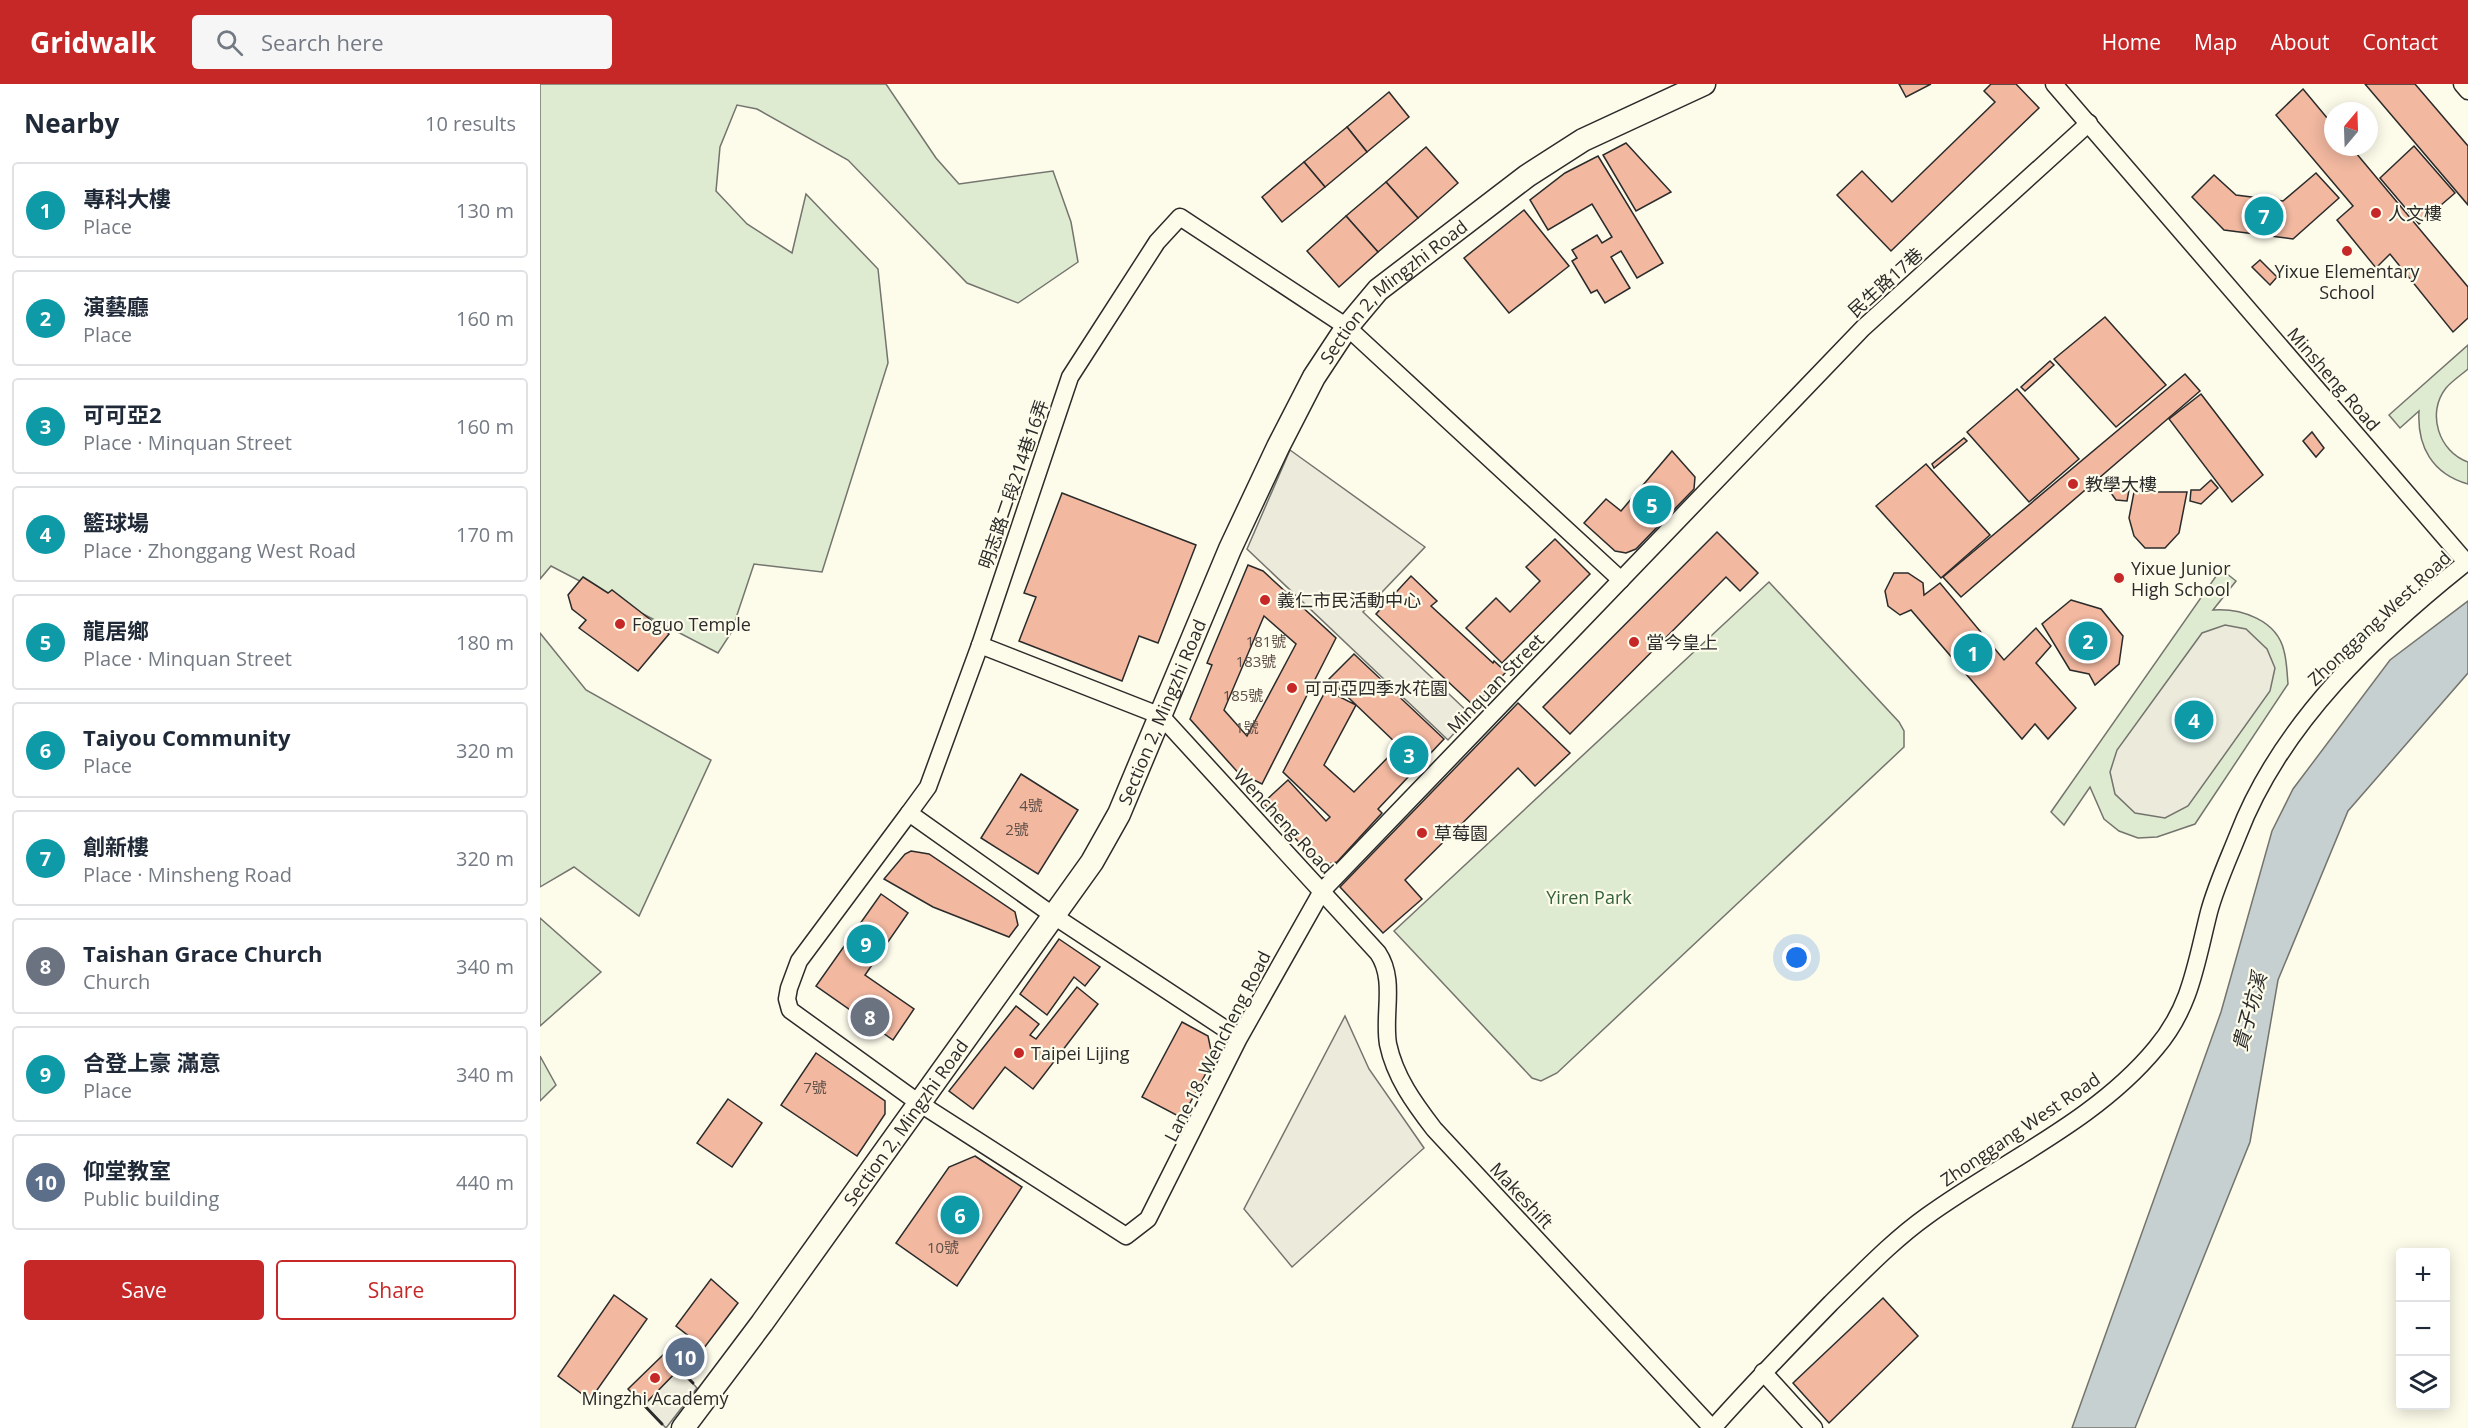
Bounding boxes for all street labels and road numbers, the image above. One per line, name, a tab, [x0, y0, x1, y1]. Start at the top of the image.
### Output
street label: Section 2, Mingzhi Road	[1314, 214, 1472, 368]
street label: 民生路17巷	[1843, 242, 1927, 322]
street label: Minsheng Road	[2282, 322, 2386, 436]
street label: 明志路二段214巷16弄	[973, 396, 1053, 572]
street label: Zhonggang West Road	[2302, 545, 2456, 691]
street label: Section 2, Mingzhi Road	[1112, 616, 1211, 808]
street label: Minquan Street	[1441, 628, 1549, 738]
street label: Wencheng Road	[1229, 763, 1339, 879]
street label: Lane 18, Wencheng Road	[1158, 946, 1276, 1146]
street label: Section 2, Mingzhi Road	[838, 1035, 973, 1210]
street label: Zhonggang West Road	[1936, 1067, 2104, 1191]
street label: Makeshift	[1485, 1157, 1559, 1233]

